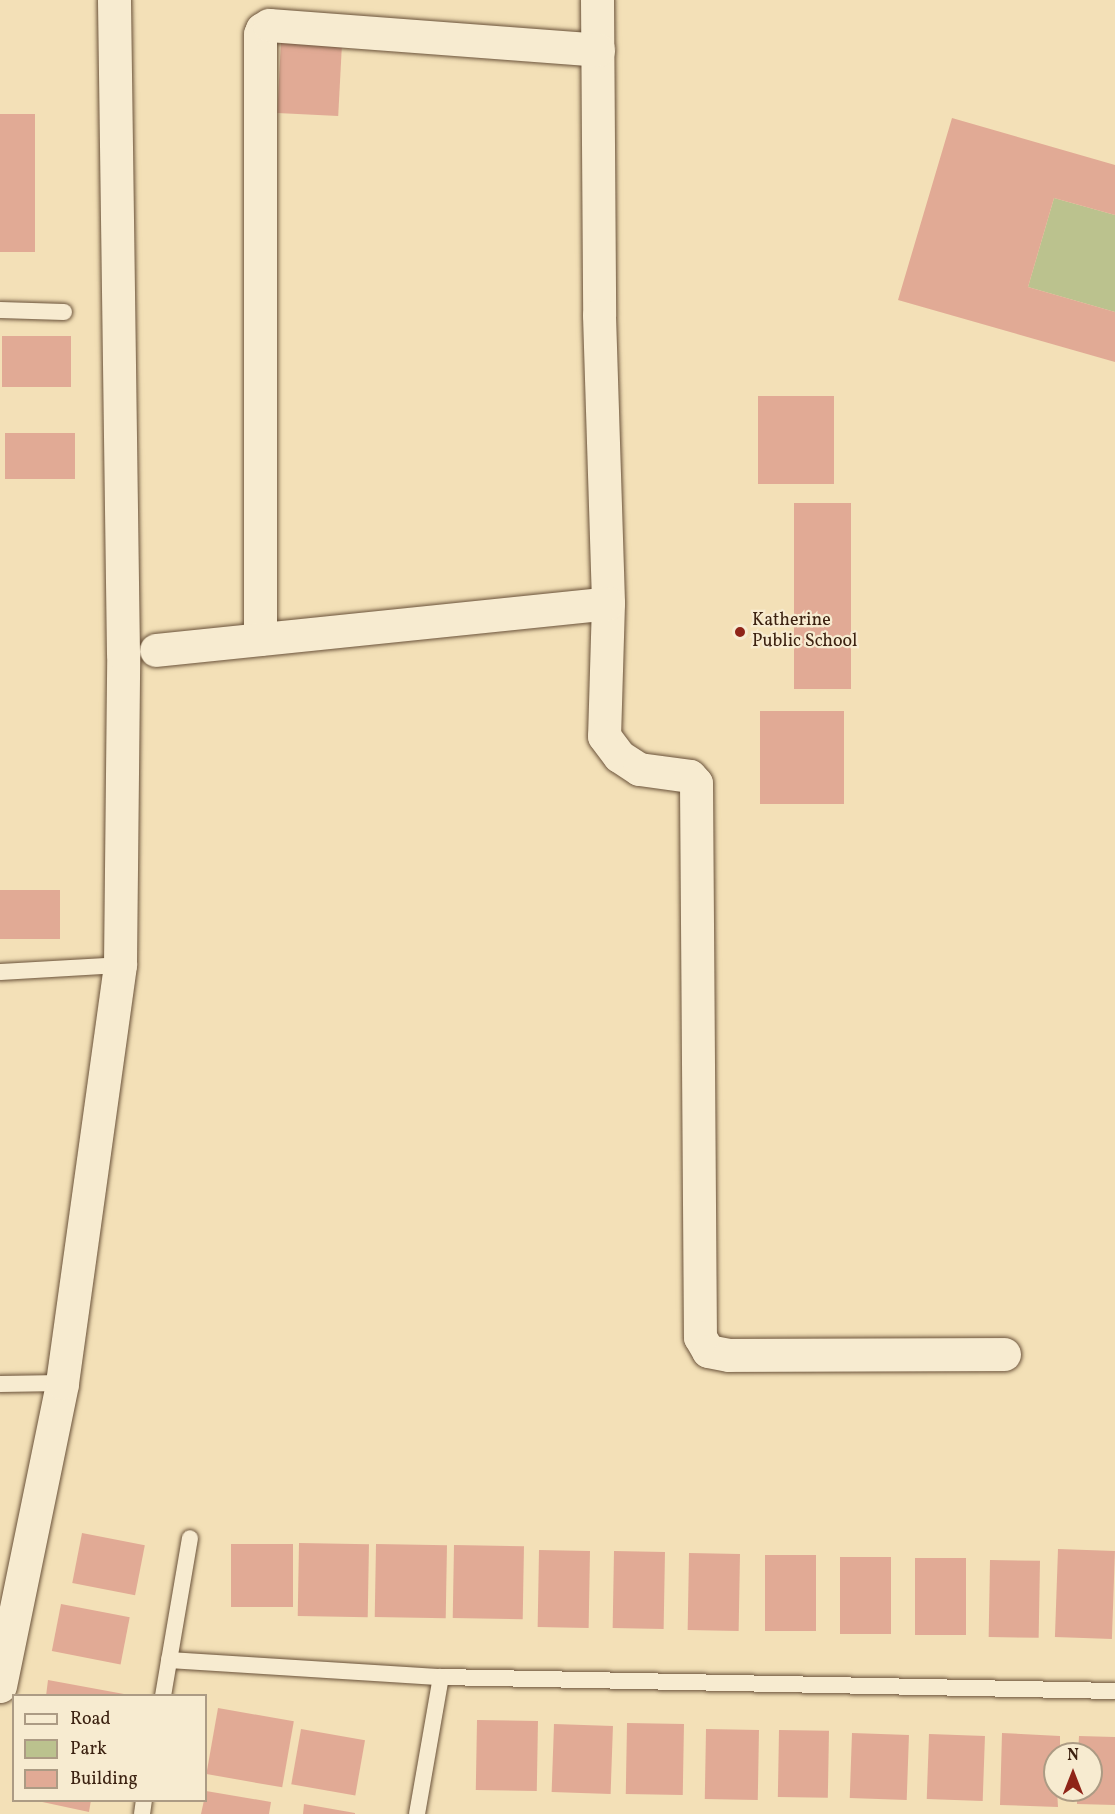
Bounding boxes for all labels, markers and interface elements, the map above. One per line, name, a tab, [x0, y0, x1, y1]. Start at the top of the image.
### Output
place label: Katherine Public School	[752, 611, 857, 654]
marker: Katherine Public School	[733, 625, 747, 639]
legend	[12, 1694, 207, 1802]
text: Road	[70, 1707, 111, 1732]
text: Park	[70, 1737, 107, 1762]
north arrow	[1043, 1742, 1103, 1802]
text: N	[1067, 1745, 1079, 1767]
text: Building	[70, 1767, 138, 1792]

